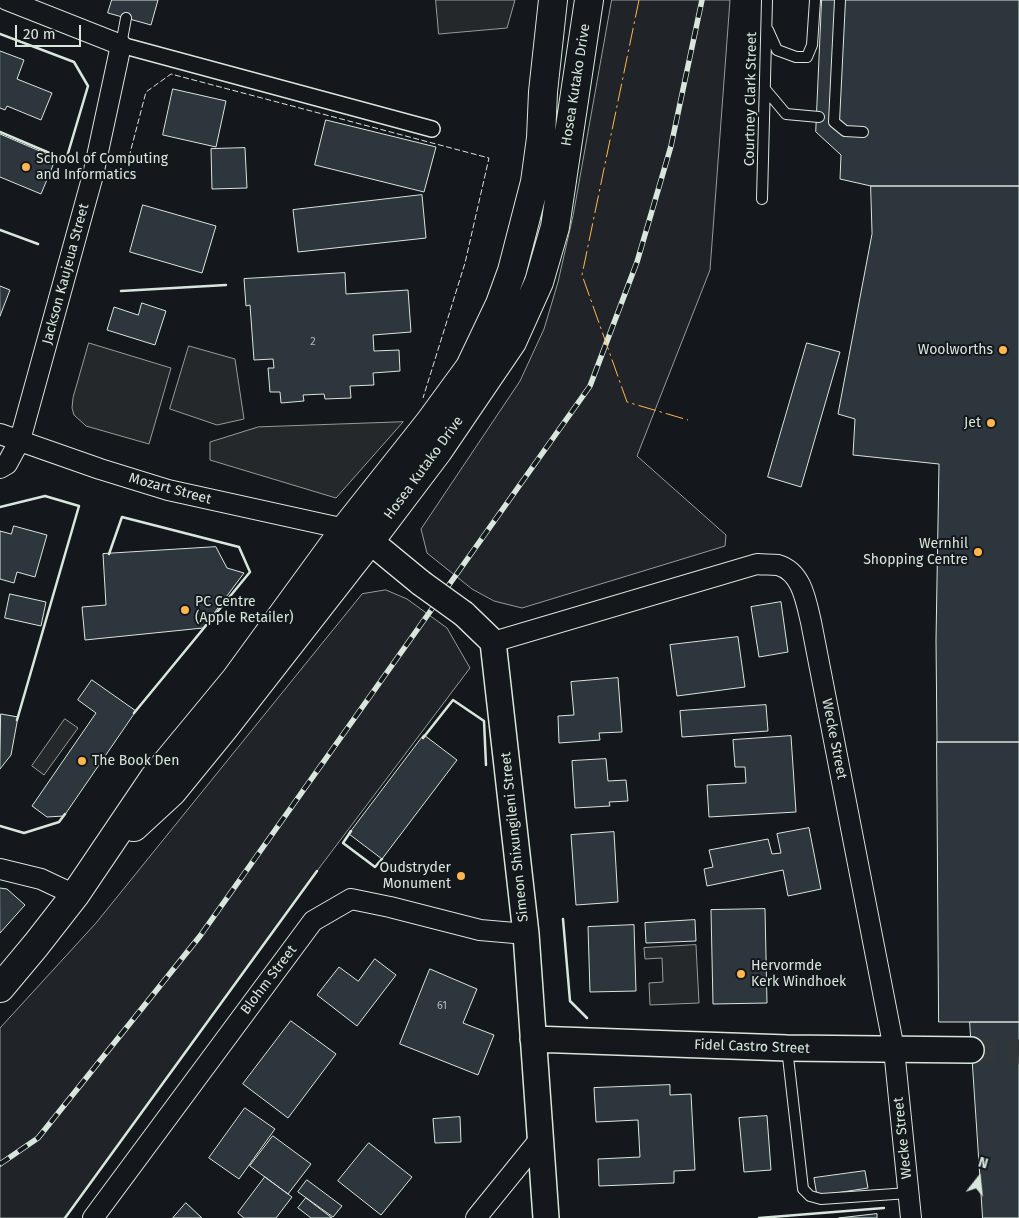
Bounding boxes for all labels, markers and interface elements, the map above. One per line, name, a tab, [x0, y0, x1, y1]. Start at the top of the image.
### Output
scale bar	[18, 15, 84, 47]
street label: Hosea Kutako Drive	[558, 23, 594, 147]
text: 20 m	[23, 25, 56, 43]
street label: Courtney Clark Street	[741, 32, 761, 166]
place label: School of Computing and Informatics	[36, 151, 168, 184]
marker: School of Computing and Informatics	[20, 161, 32, 173]
street label: Jackson Kaujeua Street	[39, 202, 93, 346]
house number: 2	[310, 335, 316, 349]
place label: Woolworths	[918, 342, 993, 358]
marker: Woolworths	[997, 344, 1009, 356]
street label: Hosea Kutako Drive	[381, 413, 467, 523]
place label: Jet	[964, 415, 981, 431]
marker: Jet	[985, 417, 997, 429]
street label: Mozart Street	[127, 470, 213, 508]
place label: Wernhil Shopping Centre	[863, 536, 968, 568]
marker: Wernhil Shopping Centre	[972, 546, 984, 558]
place label: PC Centre (Apple Retailer)	[195, 594, 294, 626]
marker: PC Centre (Apple Retailer)	[179, 604, 191, 616]
street label: Wecke Street	[818, 697, 850, 781]
street label: Simeon Shixungileni Street	[498, 751, 532, 923]
place label: The Book Den	[92, 753, 179, 769]
marker: The Book Den	[76, 755, 88, 767]
place label: Oudstryder Monument	[380, 860, 451, 892]
marker: Oudstryder Monument	[455, 870, 467, 882]
street label: Blohm Street	[237, 942, 301, 1018]
place label: Hervormde Kerk Windhoek	[751, 958, 846, 990]
marker: Hervormde Kerk Windhoek	[735, 968, 747, 980]
house number: 61	[437, 999, 447, 1013]
street label: Fidel Castro Street	[694, 1037, 810, 1057]
street label: Wecke Street	[890, 1096, 916, 1180]
north arrow	[954, 1153, 1004, 1203]
text: N	[976, 1154, 990, 1173]

